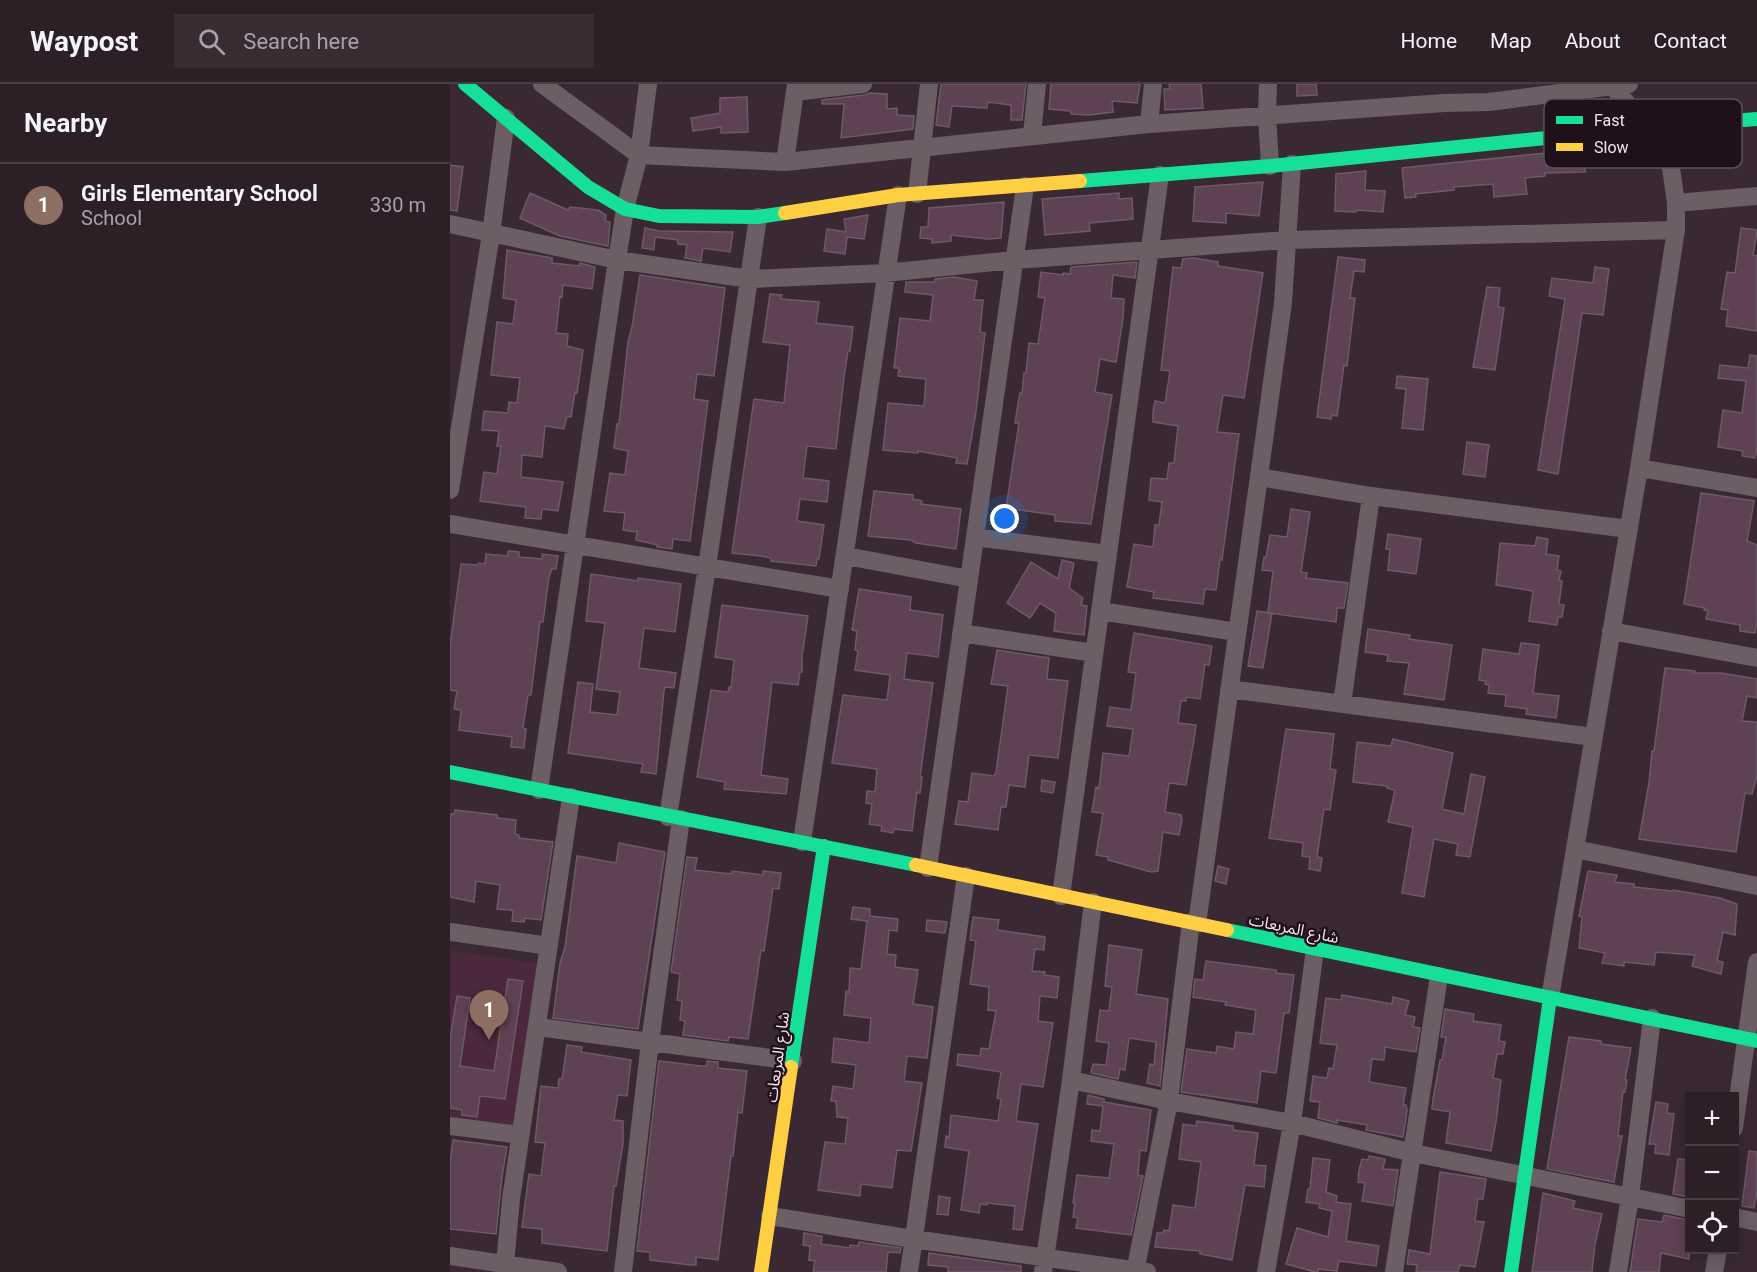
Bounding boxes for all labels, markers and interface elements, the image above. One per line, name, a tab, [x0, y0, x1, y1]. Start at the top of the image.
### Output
search box	[174, 14, 594, 68]
text: Waypost	[30, 25, 138, 58]
icon: search	[195, 25, 228, 58]
text: Search here	[243, 29, 359, 54]
text: Home	[1401, 29, 1457, 53]
text: Map	[1490, 29, 1532, 53]
text: About	[1565, 29, 1621, 53]
text: Contact	[1654, 29, 1727, 53]
legend	[1544, 99, 1742, 168]
text: Nearby	[24, 108, 107, 138]
text: Fast	[1594, 111, 1625, 130]
text: Slow	[1594, 138, 1629, 157]
text: Girls Elementary School	[81, 181, 318, 206]
text: 1	[38, 193, 49, 217]
text: 330 m	[370, 193, 426, 217]
text: School	[81, 206, 142, 230]
your location	[990, 504, 1019, 533]
street label: شارع المربعات	[1247, 910, 1341, 950]
pin: 1	[470, 990, 508, 1040]
street label: شارع المربعات	[762, 1010, 796, 1104]
map controls	[1685, 1092, 1739, 1254]
button: +	[1685, 1092, 1739, 1146]
button: −	[1685, 1146, 1739, 1200]
button: locate	[1685, 1200, 1739, 1254]

